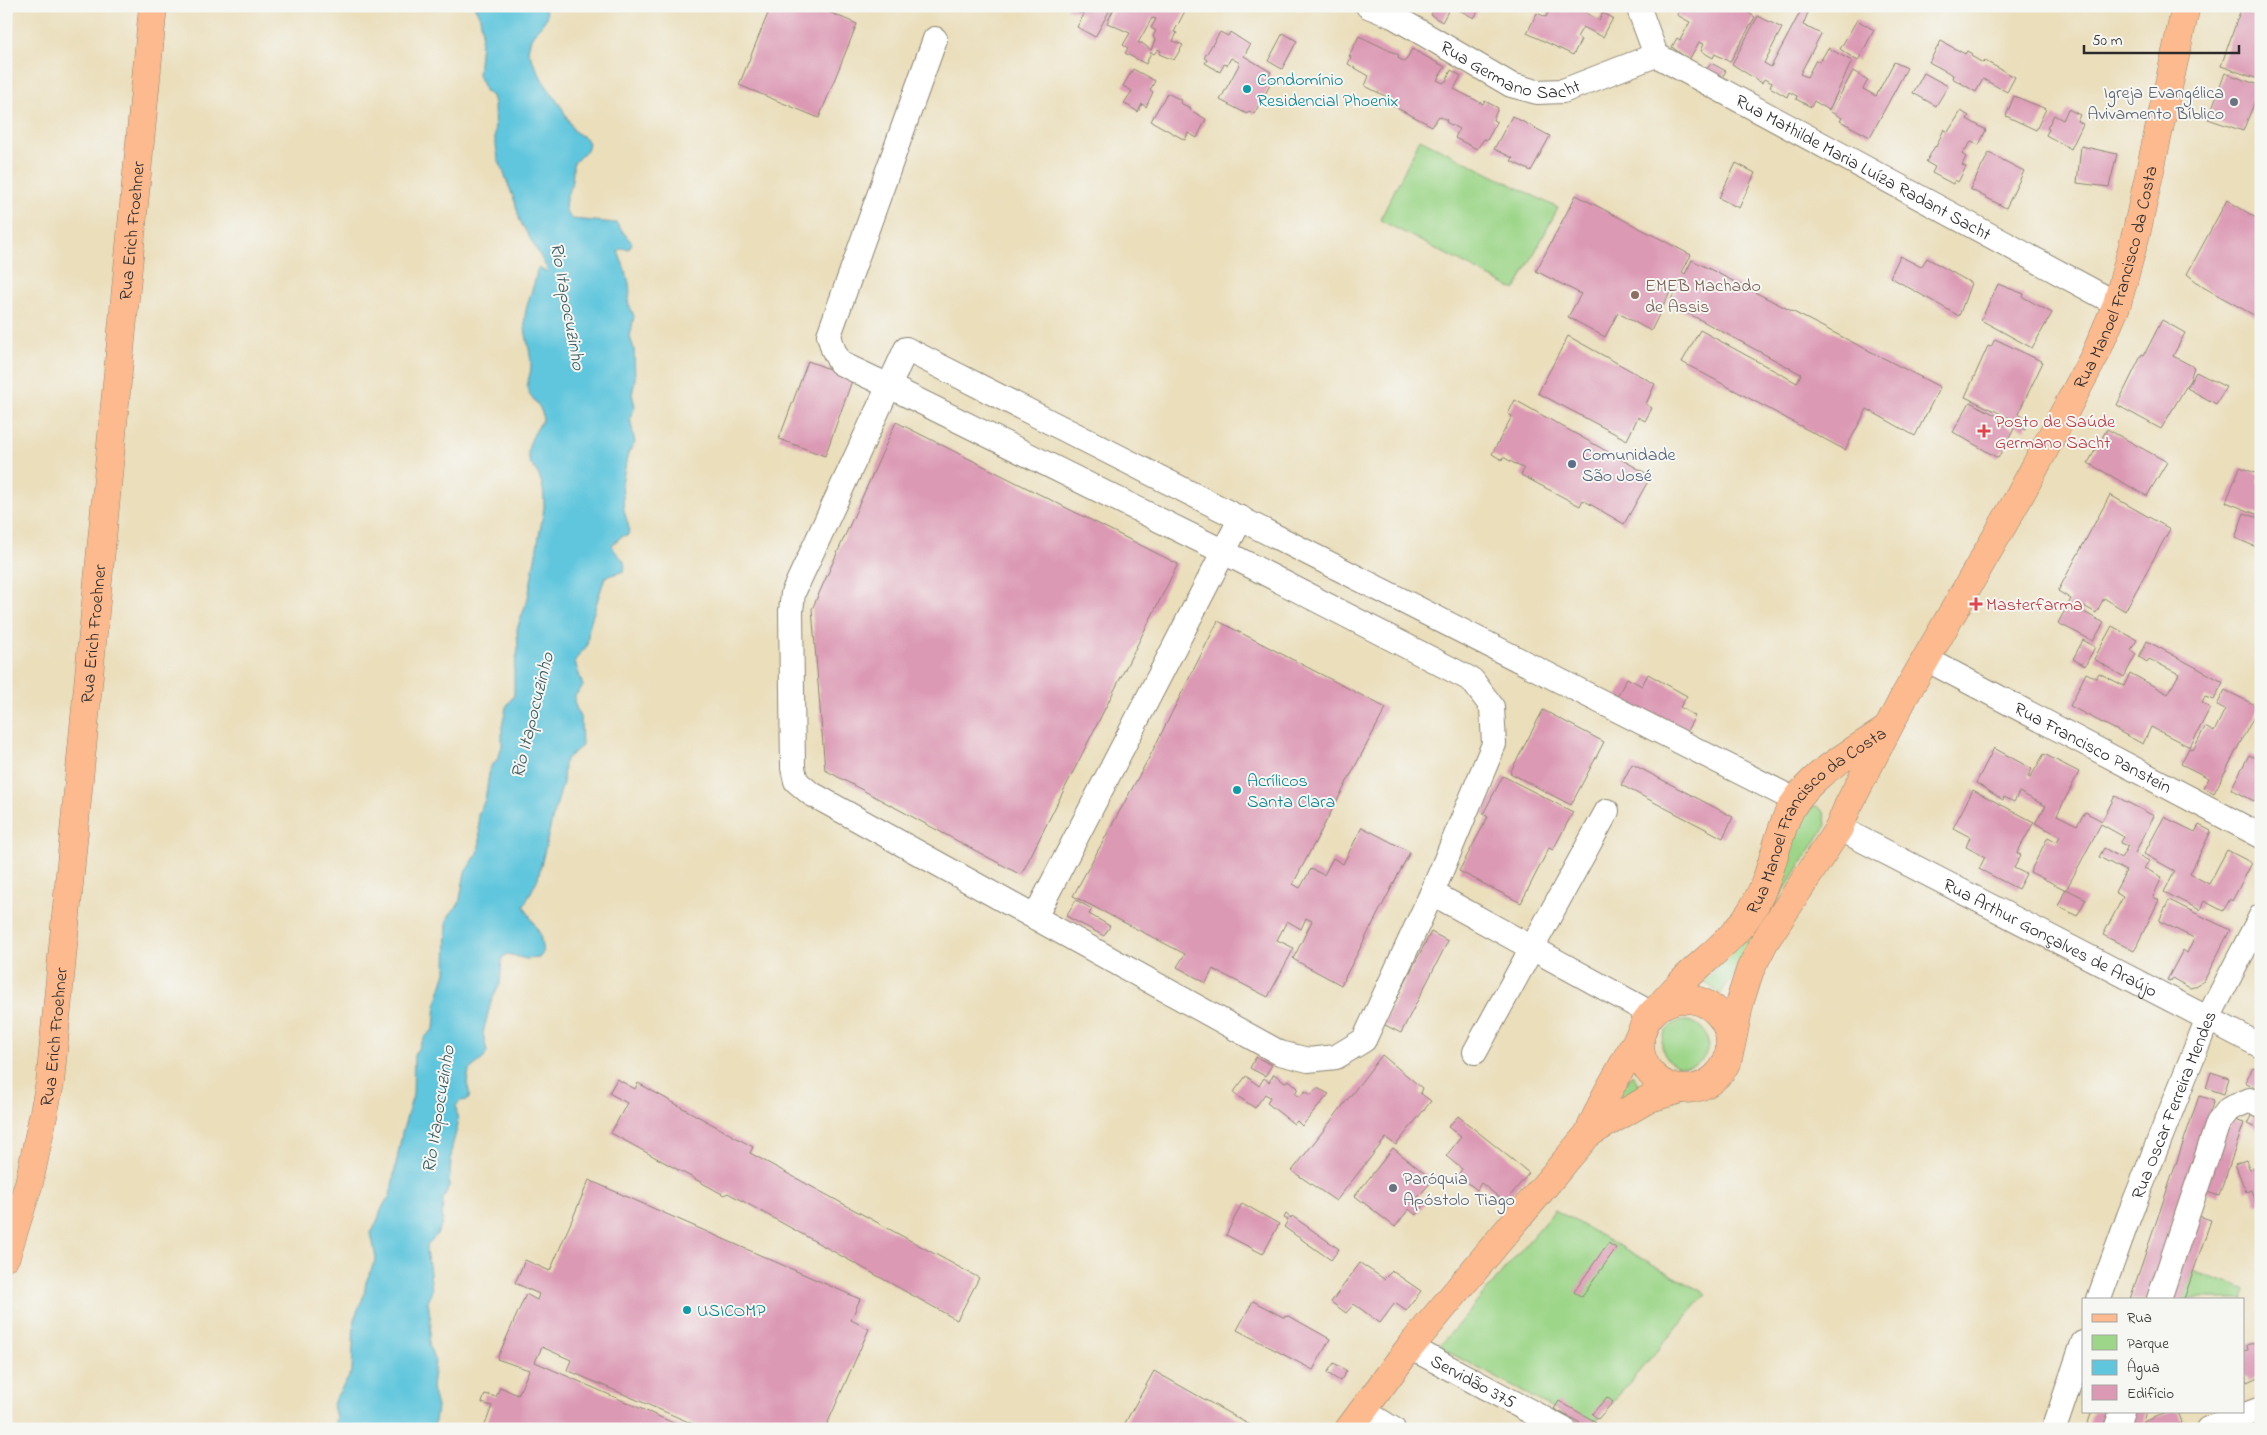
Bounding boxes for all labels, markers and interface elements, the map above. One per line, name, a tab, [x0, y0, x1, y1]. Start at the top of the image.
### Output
scale bar	[2084, 22, 2240, 54]
text: 50 m	[2092, 30, 2123, 52]
street label: Rua Germano Sacht	[1435, 35, 1585, 107]
place label: Condomínio Residencial Phoenix	[1257, 68, 1398, 115]
place label: Igreja Evangélica Avivamento Bíblico	[2087, 81, 2224, 128]
marker: Condomínio Residencial Phoenix	[1241, 83, 1253, 95]
street label: Rua Mathilde Maria Luíza Radant Sacht	[1730, 89, 1995, 249]
marker: Igreja Evangélica Avivamento Bíblico	[2228, 96, 2240, 108]
street label: Rua Erich Froehner	[114, 160, 153, 302]
street label: Rua Manoel Francisco da Costa	[2068, 163, 2166, 394]
water label: Rio Itapocuzinho	[542, 241, 591, 373]
place label: EMEB Machado de Assis	[1645, 274, 1761, 321]
marker: EMEB Machado de Assis	[1629, 289, 1641, 301]
place label: Posto de Saúde Germano Sacht	[1995, 410, 2116, 457]
marker: Posto de Saúde Germano Sacht	[1977, 424, 1991, 438]
place label: Comunidade São José	[1582, 443, 1677, 490]
marker: Comunidade São José	[1566, 458, 1578, 470]
street label: Rua Erich Froehner	[75, 563, 115, 705]
place label: Masterfarma	[1986, 593, 2083, 619]
marker: Masterfarma	[1970, 598, 1982, 610]
water label: Rio Itapocuzinho	[505, 649, 562, 781]
street label: Rua Francisco Panstein	[2009, 697, 2176, 801]
street label: Rua Manoel Francisco da Costa	[1741, 722, 1893, 920]
place label: Acrílicos Santa Clara	[1247, 769, 1335, 816]
marker: Acrílicos Santa Clara	[1231, 784, 1243, 796]
street label: Rua Arthur Gonçalves de Araújo	[1938, 873, 2161, 1005]
street label: Rua Erich Froehner	[34, 966, 76, 1109]
street label: Rua Oscar Ferreira Mendes	[2126, 1007, 2224, 1204]
water label: Rio Itapocuzinho	[416, 1043, 463, 1175]
place label: Paróquia Apóstolo Tiago	[1403, 1167, 1515, 1215]
marker: Paróquia Apóstolo Tiago	[1387, 1182, 1399, 1194]
legend	[2082, 1298, 2244, 1412]
place label: USICOMP	[697, 1299, 766, 1325]
marker: USICOMP	[681, 1304, 693, 1316]
text: Rua	[2127, 1307, 2152, 1329]
text: Parque	[2127, 1333, 2169, 1355]
street label: Servidão 375	[1425, 1349, 1520, 1416]
text: Água	[2127, 1357, 2160, 1380]
text: Edifício	[2127, 1383, 2174, 1405]

